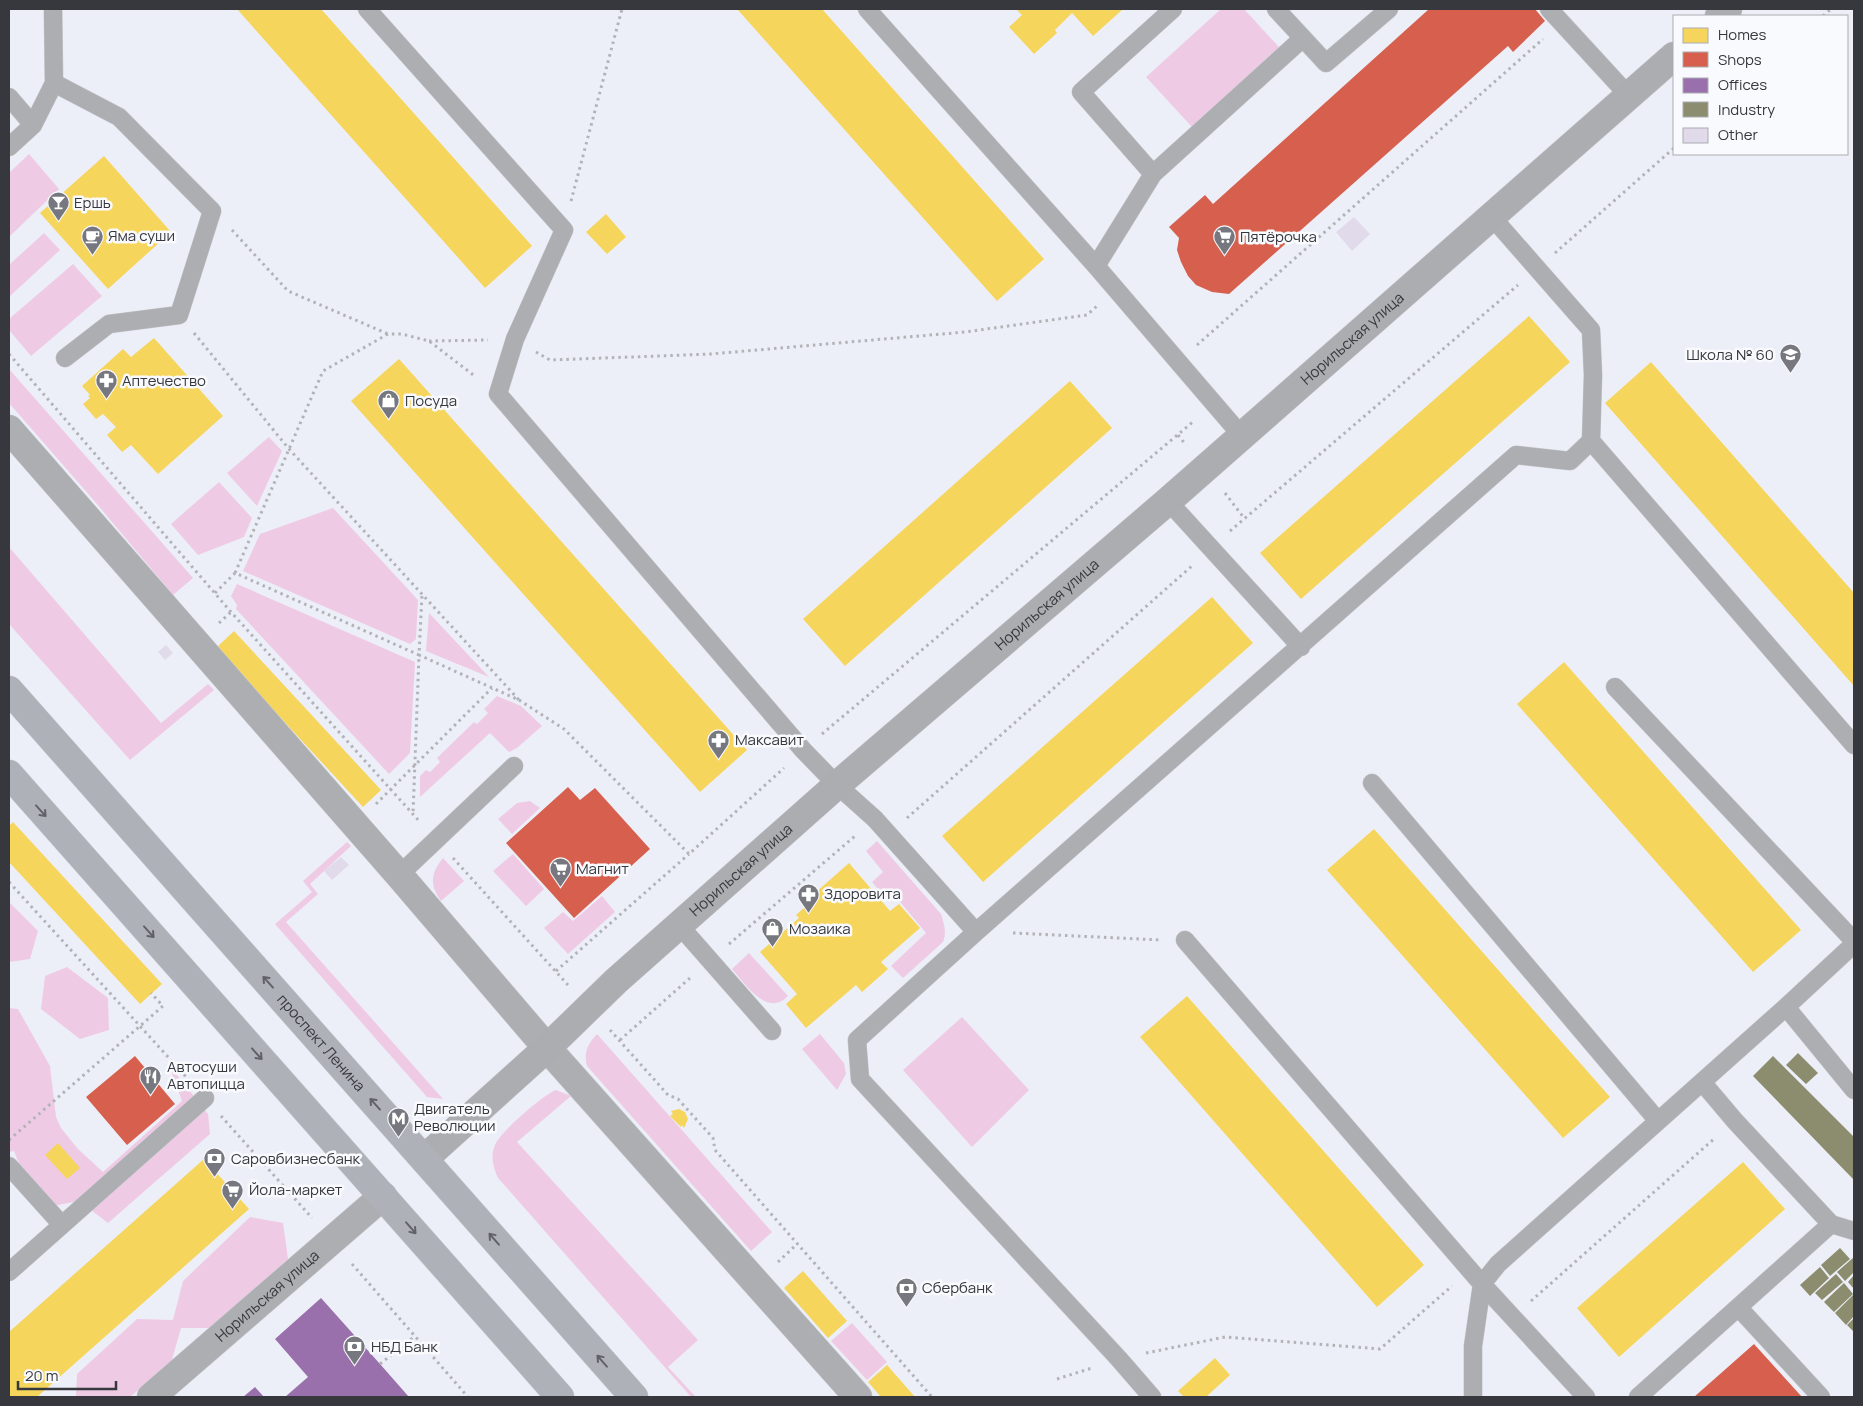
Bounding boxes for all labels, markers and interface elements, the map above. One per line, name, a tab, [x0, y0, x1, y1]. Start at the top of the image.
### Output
legend	[1673, 15, 1848, 155]
text: Homes	[1718, 24, 1767, 45]
text: Shops	[1718, 49, 1762, 70]
text: Offices	[1718, 74, 1767, 95]
text: Industry	[1718, 99, 1775, 120]
text: Other	[1718, 124, 1759, 145]
bar icon: Ершь	[46, 191, 70, 222]
place label: Ершь	[74, 192, 111, 213]
cafe icon: Яма суши	[80, 224, 104, 255]
place label: Яма суши	[108, 225, 175, 246]
supermarket icon: Пятёрочка	[1212, 225, 1236, 256]
place label: Пятёрочка	[1240, 226, 1317, 247]
street label: Норильская улица	[1296, 287, 1408, 390]
school or university icon: Школа № 60	[1778, 343, 1802, 374]
place label: Школа № 60	[1686, 344, 1774, 365]
pharmacy icon: Аптечество	[94, 369, 118, 400]
place label: Аптечество	[122, 370, 206, 391]
shop icon: Посуда	[377, 389, 401, 420]
place label: Посуда	[405, 390, 457, 411]
street label: Норильская улица	[990, 554, 1103, 655]
pharmacy icon: Максавит	[707, 728, 731, 759]
place label: Максавит	[735, 729, 804, 750]
one-way arrow	[35, 804, 47, 817]
street label: Норильская улица	[685, 818, 797, 921]
supermarket icon: Магнит	[548, 857, 572, 888]
place label: Магнит	[576, 858, 629, 879]
pharmacy icon: Здоровита	[796, 882, 820, 913]
place label: Здоровита	[824, 883, 901, 904]
shop icon: Мозаика	[761, 917, 785, 948]
place label: Мозаика	[789, 918, 851, 939]
one-way arrow	[143, 926, 155, 939]
one-way arrow	[262, 975, 273, 988]
street label: проспект Ленина	[272, 989, 370, 1096]
one-way arrow	[251, 1047, 263, 1060]
place label: Автосуши Автопицца	[167, 1056, 245, 1094]
restaurant icon: Автосуши Автопицца	[139, 1064, 163, 1095]
one-way arrow	[370, 1097, 381, 1110]
place label: Двигатель Революции	[414, 1098, 496, 1136]
metro station icon: Двигатель Революции	[386, 1106, 410, 1137]
bank icon: Саровбизнесбанк	[203, 1147, 227, 1178]
place label: Саровбизнесбанк	[231, 1148, 361, 1169]
supermarket icon: Йола-маркет	[221, 1178, 245, 1209]
place label: Йола-маркет	[249, 1179, 343, 1200]
one-way arrow	[405, 1221, 417, 1234]
one-way arrow	[489, 1232, 500, 1245]
street label: Норильская улица	[211, 1245, 323, 1347]
bank icon: Сбербанк	[894, 1276, 918, 1307]
place label: Сбербанк	[922, 1277, 993, 1298]
bank icon: НБД Банк	[343, 1335, 367, 1366]
place label: НБД Банк	[371, 1336, 438, 1357]
one-way arrow	[596, 1354, 607, 1367]
scale bar	[18, 1358, 115, 1390]
text: 20 m	[25, 1365, 58, 1386]

